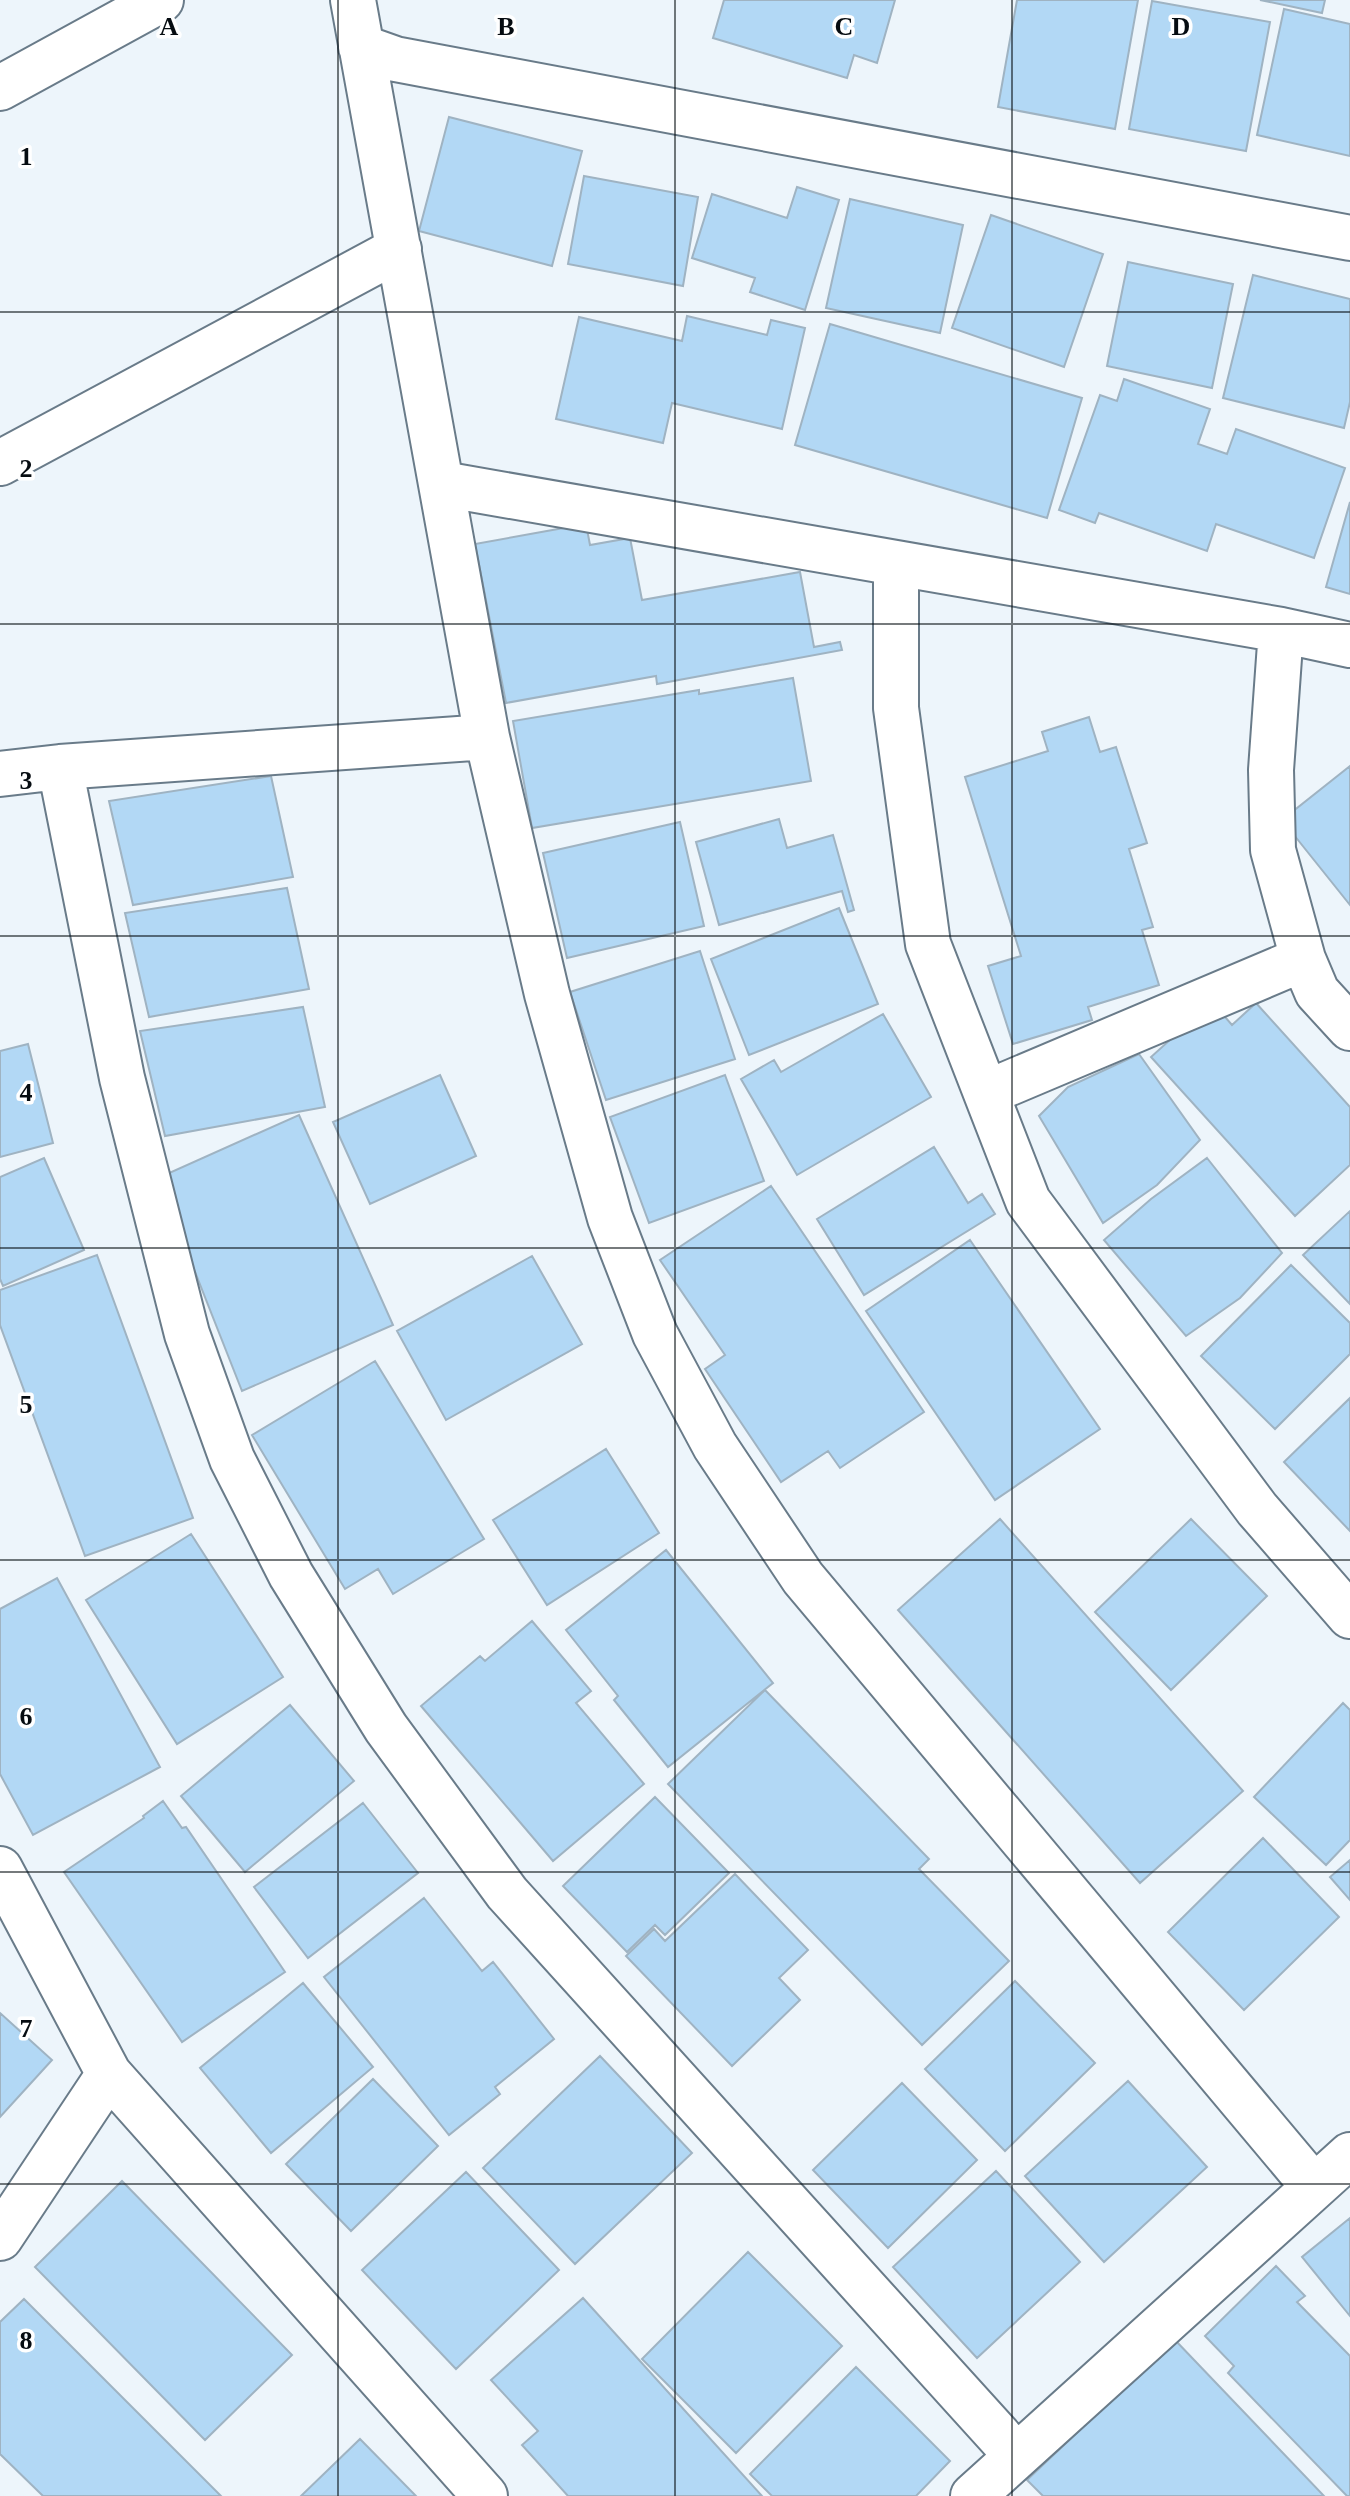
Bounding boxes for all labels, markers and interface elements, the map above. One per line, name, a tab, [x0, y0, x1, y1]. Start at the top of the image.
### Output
text: A	[160, 12, 179, 41]
text: B	[497, 12, 515, 41]
text: C	[835, 12, 853, 41]
text: D	[1172, 12, 1190, 41]
text: 1	[20, 142, 33, 171]
text: 2	[20, 454, 33, 483]
text: 3	[20, 766, 33, 795]
text: 4	[20, 1078, 33, 1107]
text: 5	[20, 1390, 33, 1419]
text: 6	[20, 1702, 33, 1731]
text: 7	[20, 2014, 33, 2043]
text: 8	[20, 2326, 33, 2355]

